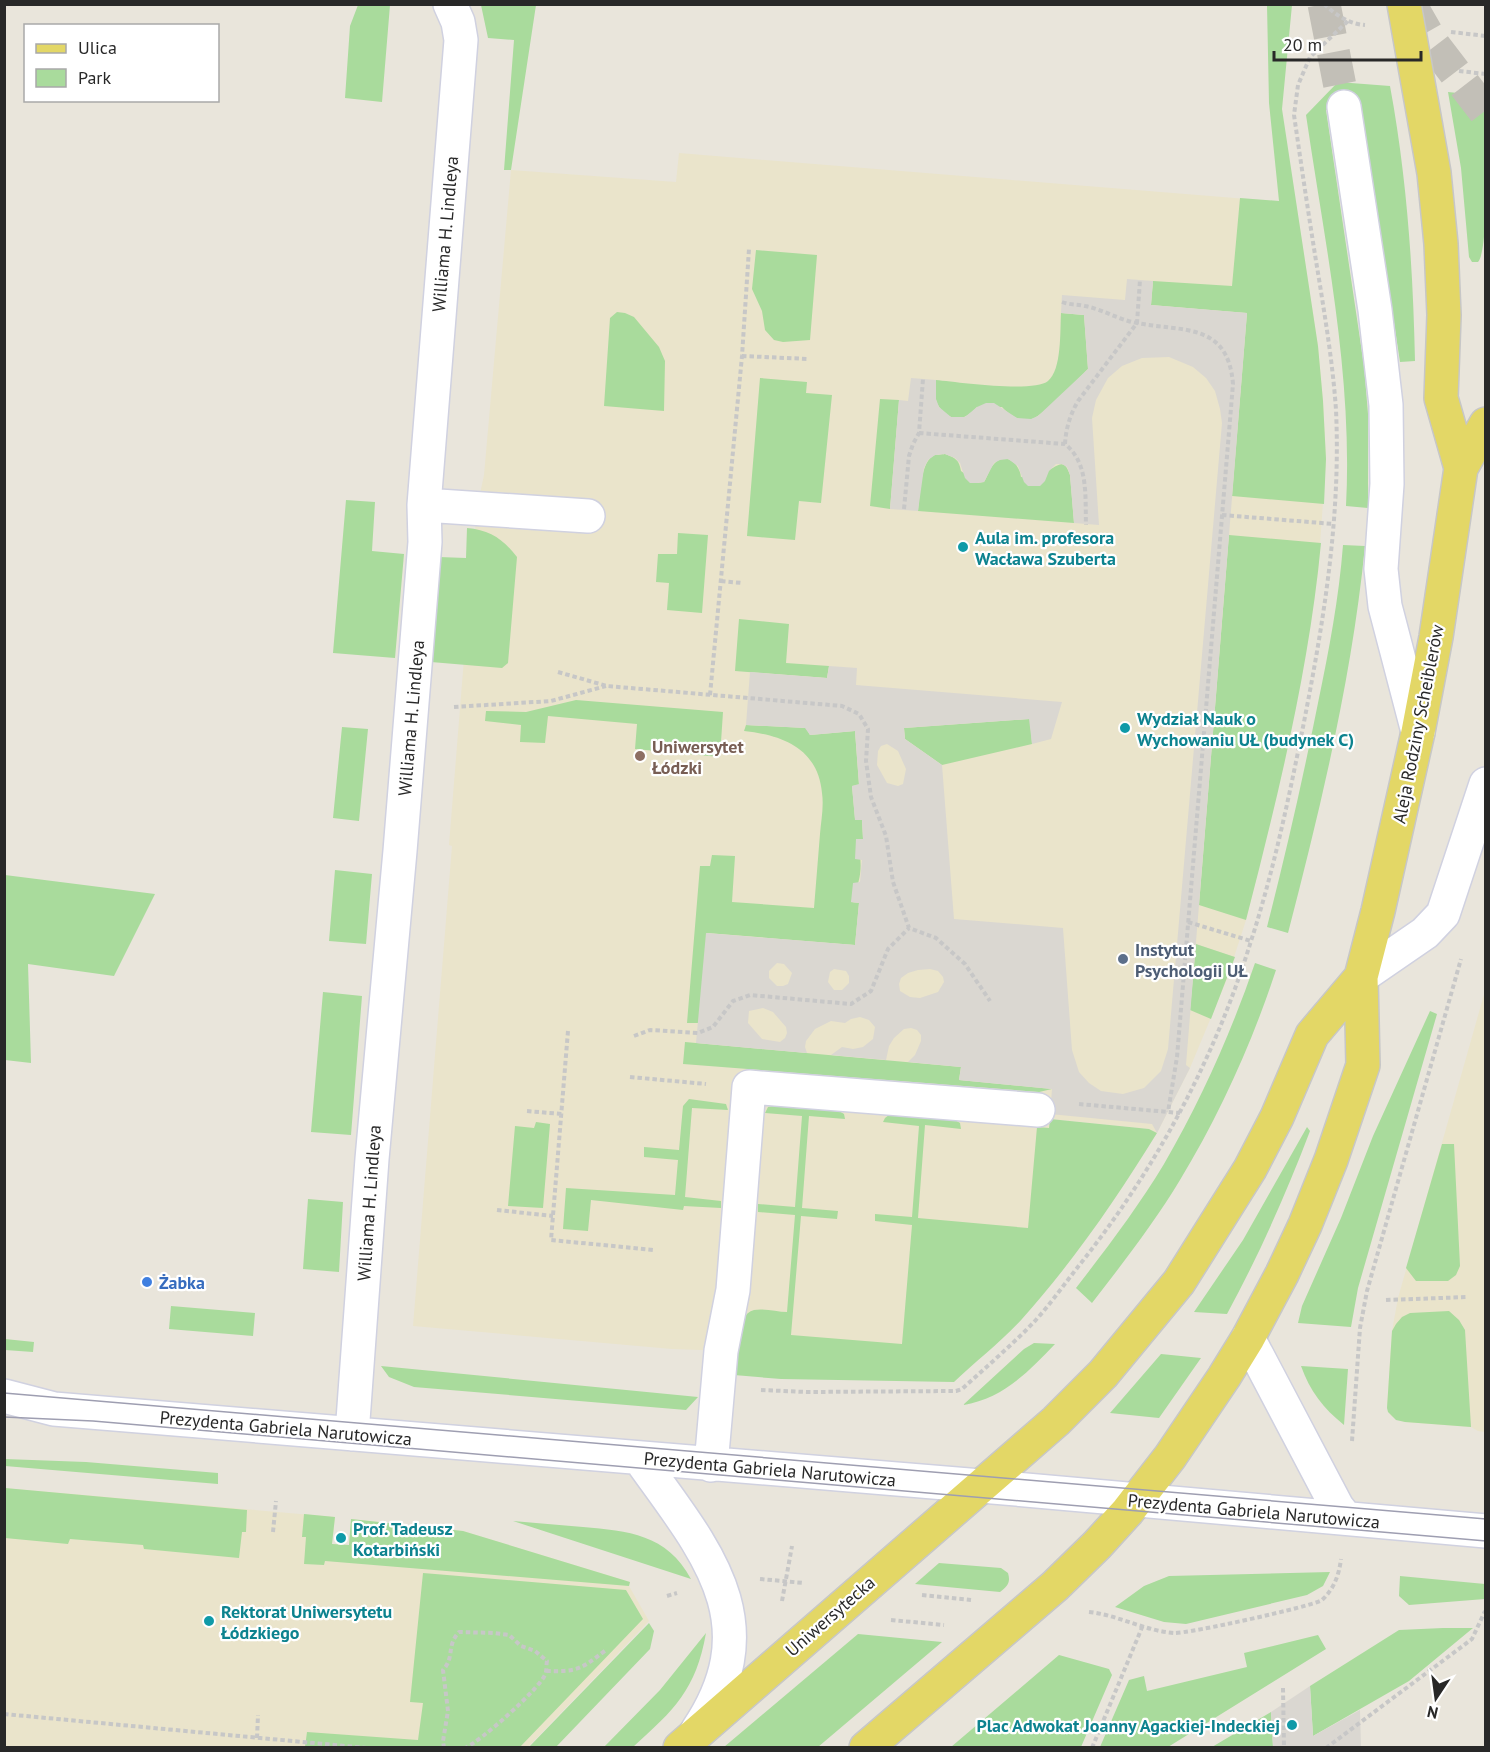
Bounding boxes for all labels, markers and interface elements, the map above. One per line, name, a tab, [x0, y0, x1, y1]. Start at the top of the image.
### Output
legend	[24, 24, 219, 102]
scale bar	[1274, 24, 1421, 62]
text: 20 m	[1283, 33, 1322, 56]
text: Ulica	[78, 36, 117, 59]
text: Park	[78, 66, 111, 89]
street label: Williama H. Lindleya	[427, 155, 463, 313]
place label: Aula im. profesora Wacława Szuberta	[975, 526, 1116, 570]
marker: Aula im. profesora Wacława Szuberta	[956, 540, 970, 554]
street label: Aleja Rodziny Scheiblerów	[1387, 622, 1449, 825]
street label: Williama H. Lindleya	[393, 639, 429, 797]
place label: Wydział Nauk o Wychowaniu UŁ (budynek C)	[1137, 707, 1354, 751]
marker: Wydział Nauk o Wychowaniu UŁ (budynek C)	[1118, 721, 1132, 735]
place label: Uniwersytet Łódzki	[652, 735, 744, 779]
marker: Uniwersytet Łódzki	[633, 749, 647, 763]
place label: Instytut Psychologii UŁ	[1135, 938, 1248, 982]
marker: Instytut Psychologii UŁ	[1116, 952, 1130, 966]
street label: Williama H. Lindleya	[352, 1124, 386, 1282]
place label: Żabka	[159, 1271, 205, 1294]
marker: Żabka	[140, 1275, 154, 1289]
street label: Prezydenta Gabriela Narutowicza	[159, 1406, 413, 1450]
street label: Prezydenta Gabriela Narutowicza	[643, 1447, 897, 1491]
street label: Prezydenta Gabriela Narutowicza	[1127, 1489, 1381, 1533]
place label: Prof. Tadeusz Kotarbiński	[353, 1517, 453, 1561]
marker: Prof. Tadeusz Kotarbiński	[334, 1531, 348, 1545]
street label: Uniwersytecka	[780, 1571, 880, 1661]
place label: Rektorat Uniwersytetu Łódzkiego	[221, 1600, 392, 1644]
marker: Rektorat Uniwersytetu Łódzkiego	[202, 1614, 216, 1628]
north arrow	[1406, 1668, 1466, 1728]
text: N	[1425, 1702, 1440, 1724]
place label: Plac Adwokat Joanny Agackiej-Indeckiej	[976, 1714, 1280, 1737]
marker: Plac Adwokat Joanny Agackiej-Indeckiej	[1285, 1718, 1299, 1732]

